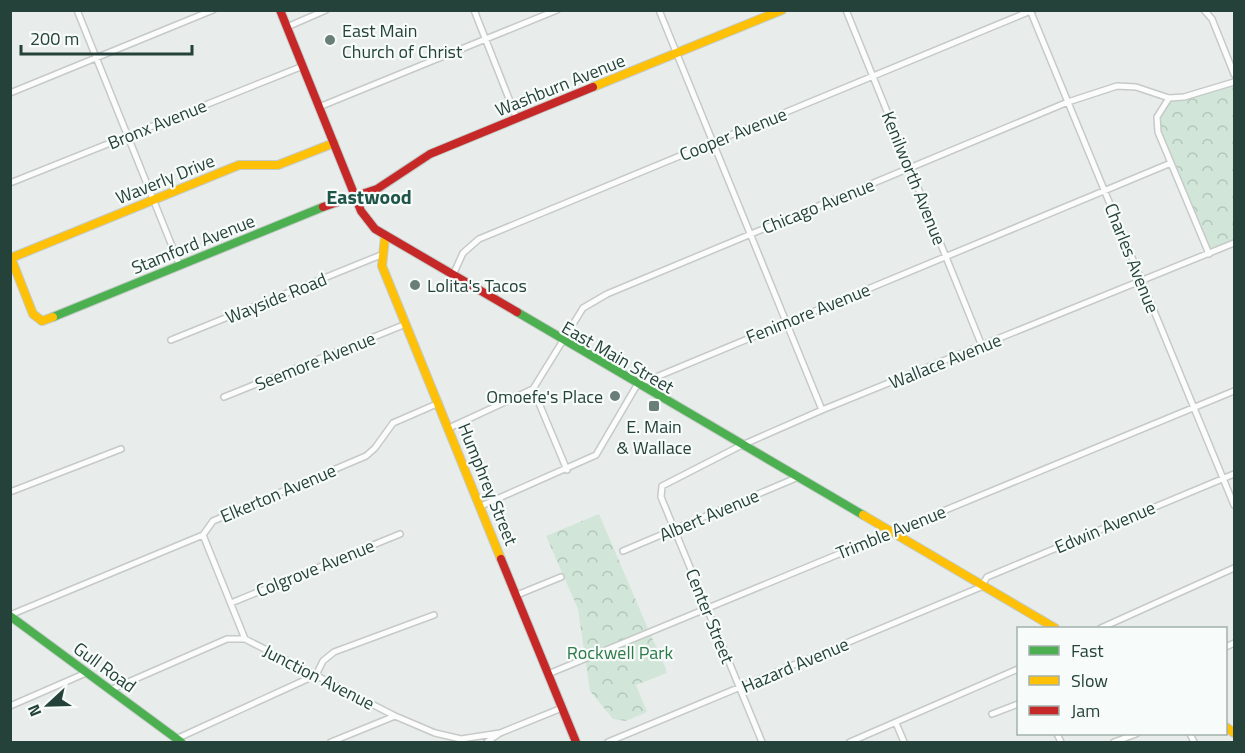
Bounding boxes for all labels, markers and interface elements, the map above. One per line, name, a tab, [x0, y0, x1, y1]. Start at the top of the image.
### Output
place label: East Main Church of Christ	[342, 17, 463, 65]
scale bar	[21, 18, 192, 56]
text: 200 m	[30, 25, 79, 52]
marker: East Main Church of Christ	[323, 33, 337, 47]
street label: Washburn Avenue	[491, 47, 629, 123]
street label: Bronx Avenue	[103, 92, 211, 156]
street label: Cooper Avenue	[675, 100, 791, 168]
street label: Kenilworth Avenue	[875, 107, 953, 249]
street label: Waverly Drive	[111, 147, 219, 211]
street label: Chicago Avenue	[758, 171, 878, 241]
district label: Eastwood	[326, 181, 412, 212]
street label: Charles Avenue	[1098, 199, 1166, 317]
street label: Stamford Avenue	[127, 207, 259, 281]
street label: Wayside Road	[221, 265, 331, 331]
place label: Lolita's Tacos	[427, 272, 527, 299]
street label: Fenimore Avenue	[742, 276, 874, 350]
marker: Lolita's Tacos	[408, 278, 422, 292]
street label: East Main Street	[557, 314, 680, 400]
street label: Seemore Avenue	[251, 325, 379, 397]
street label: Wallace Avenue	[885, 326, 1005, 396]
place label: Omoefe's Place	[486, 383, 603, 410]
marker: Omoefe's Place	[608, 389, 622, 403]
marker: E. Main & Wallace	[647, 399, 661, 413]
place label: E. Main & Wallace	[616, 413, 692, 461]
street label: Humphrey Street	[451, 419, 525, 550]
street label: Elkerton Avenue	[216, 456, 340, 530]
street label: Albert Avenue	[655, 482, 763, 548]
street label: Edwin Avenue	[1051, 494, 1159, 560]
street label: Trimble Avenue	[832, 498, 950, 566]
street label: Colgrove Avenue	[252, 532, 378, 604]
street label: Center Street	[679, 564, 742, 668]
legend	[1017, 627, 1227, 735]
street label: Hazard Avenue	[737, 630, 853, 700]
street label: Gull Road	[68, 635, 142, 699]
street label: Junction Avenue	[259, 637, 379, 717]
text: Fast	[1071, 637, 1104, 664]
park label: Rockwell Park	[567, 639, 674, 666]
text: Slow	[1071, 667, 1108, 694]
north arrow	[18, 675, 78, 735]
text: Jam	[1071, 697, 1100, 724]
text: N	[21, 701, 47, 720]

